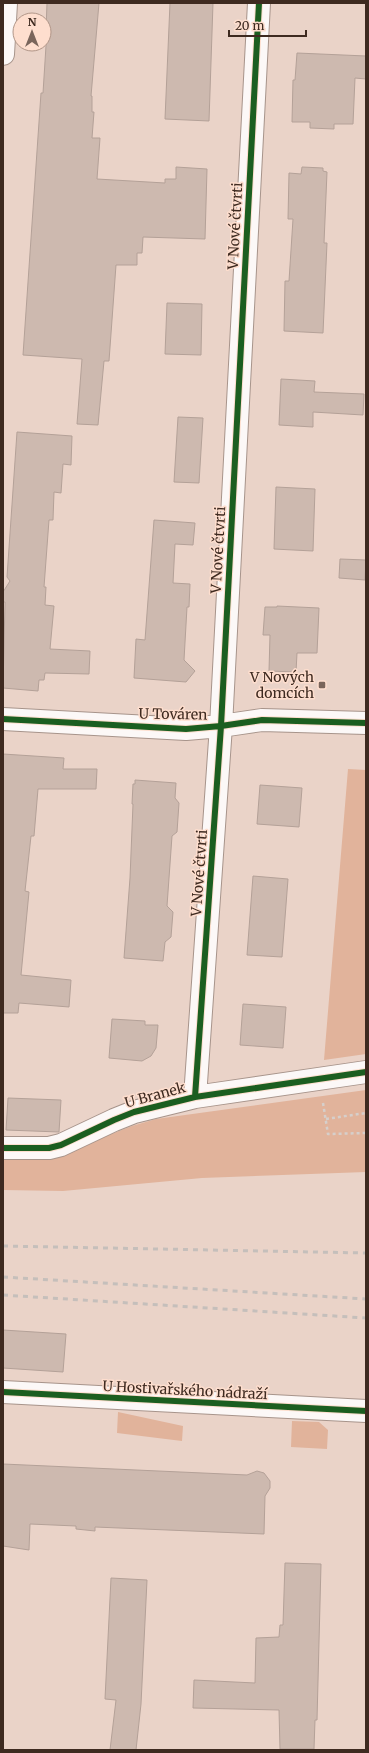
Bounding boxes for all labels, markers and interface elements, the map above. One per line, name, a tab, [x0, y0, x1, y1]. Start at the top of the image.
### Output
north arrow	[12, 12, 52, 52]
scale bar	[229, 12, 306, 38]
text: N	[28, 15, 37, 29]
text: 20 m	[235, 18, 264, 33]
street label: V Nové čtvrti	[224, 182, 246, 271]
street label: V Nové čtvrti	[207, 506, 229, 595]
place label: V Nových domcích	[249, 668, 314, 702]
marker: V Nových domcích	[317, 680, 327, 690]
street label: U Továren	[138, 704, 208, 724]
street label: V Nové čtvrti	[187, 828, 211, 918]
street label: U Branek	[123, 1078, 187, 1112]
street label: U Hostivařského nádraží	[102, 1377, 269, 1403]

